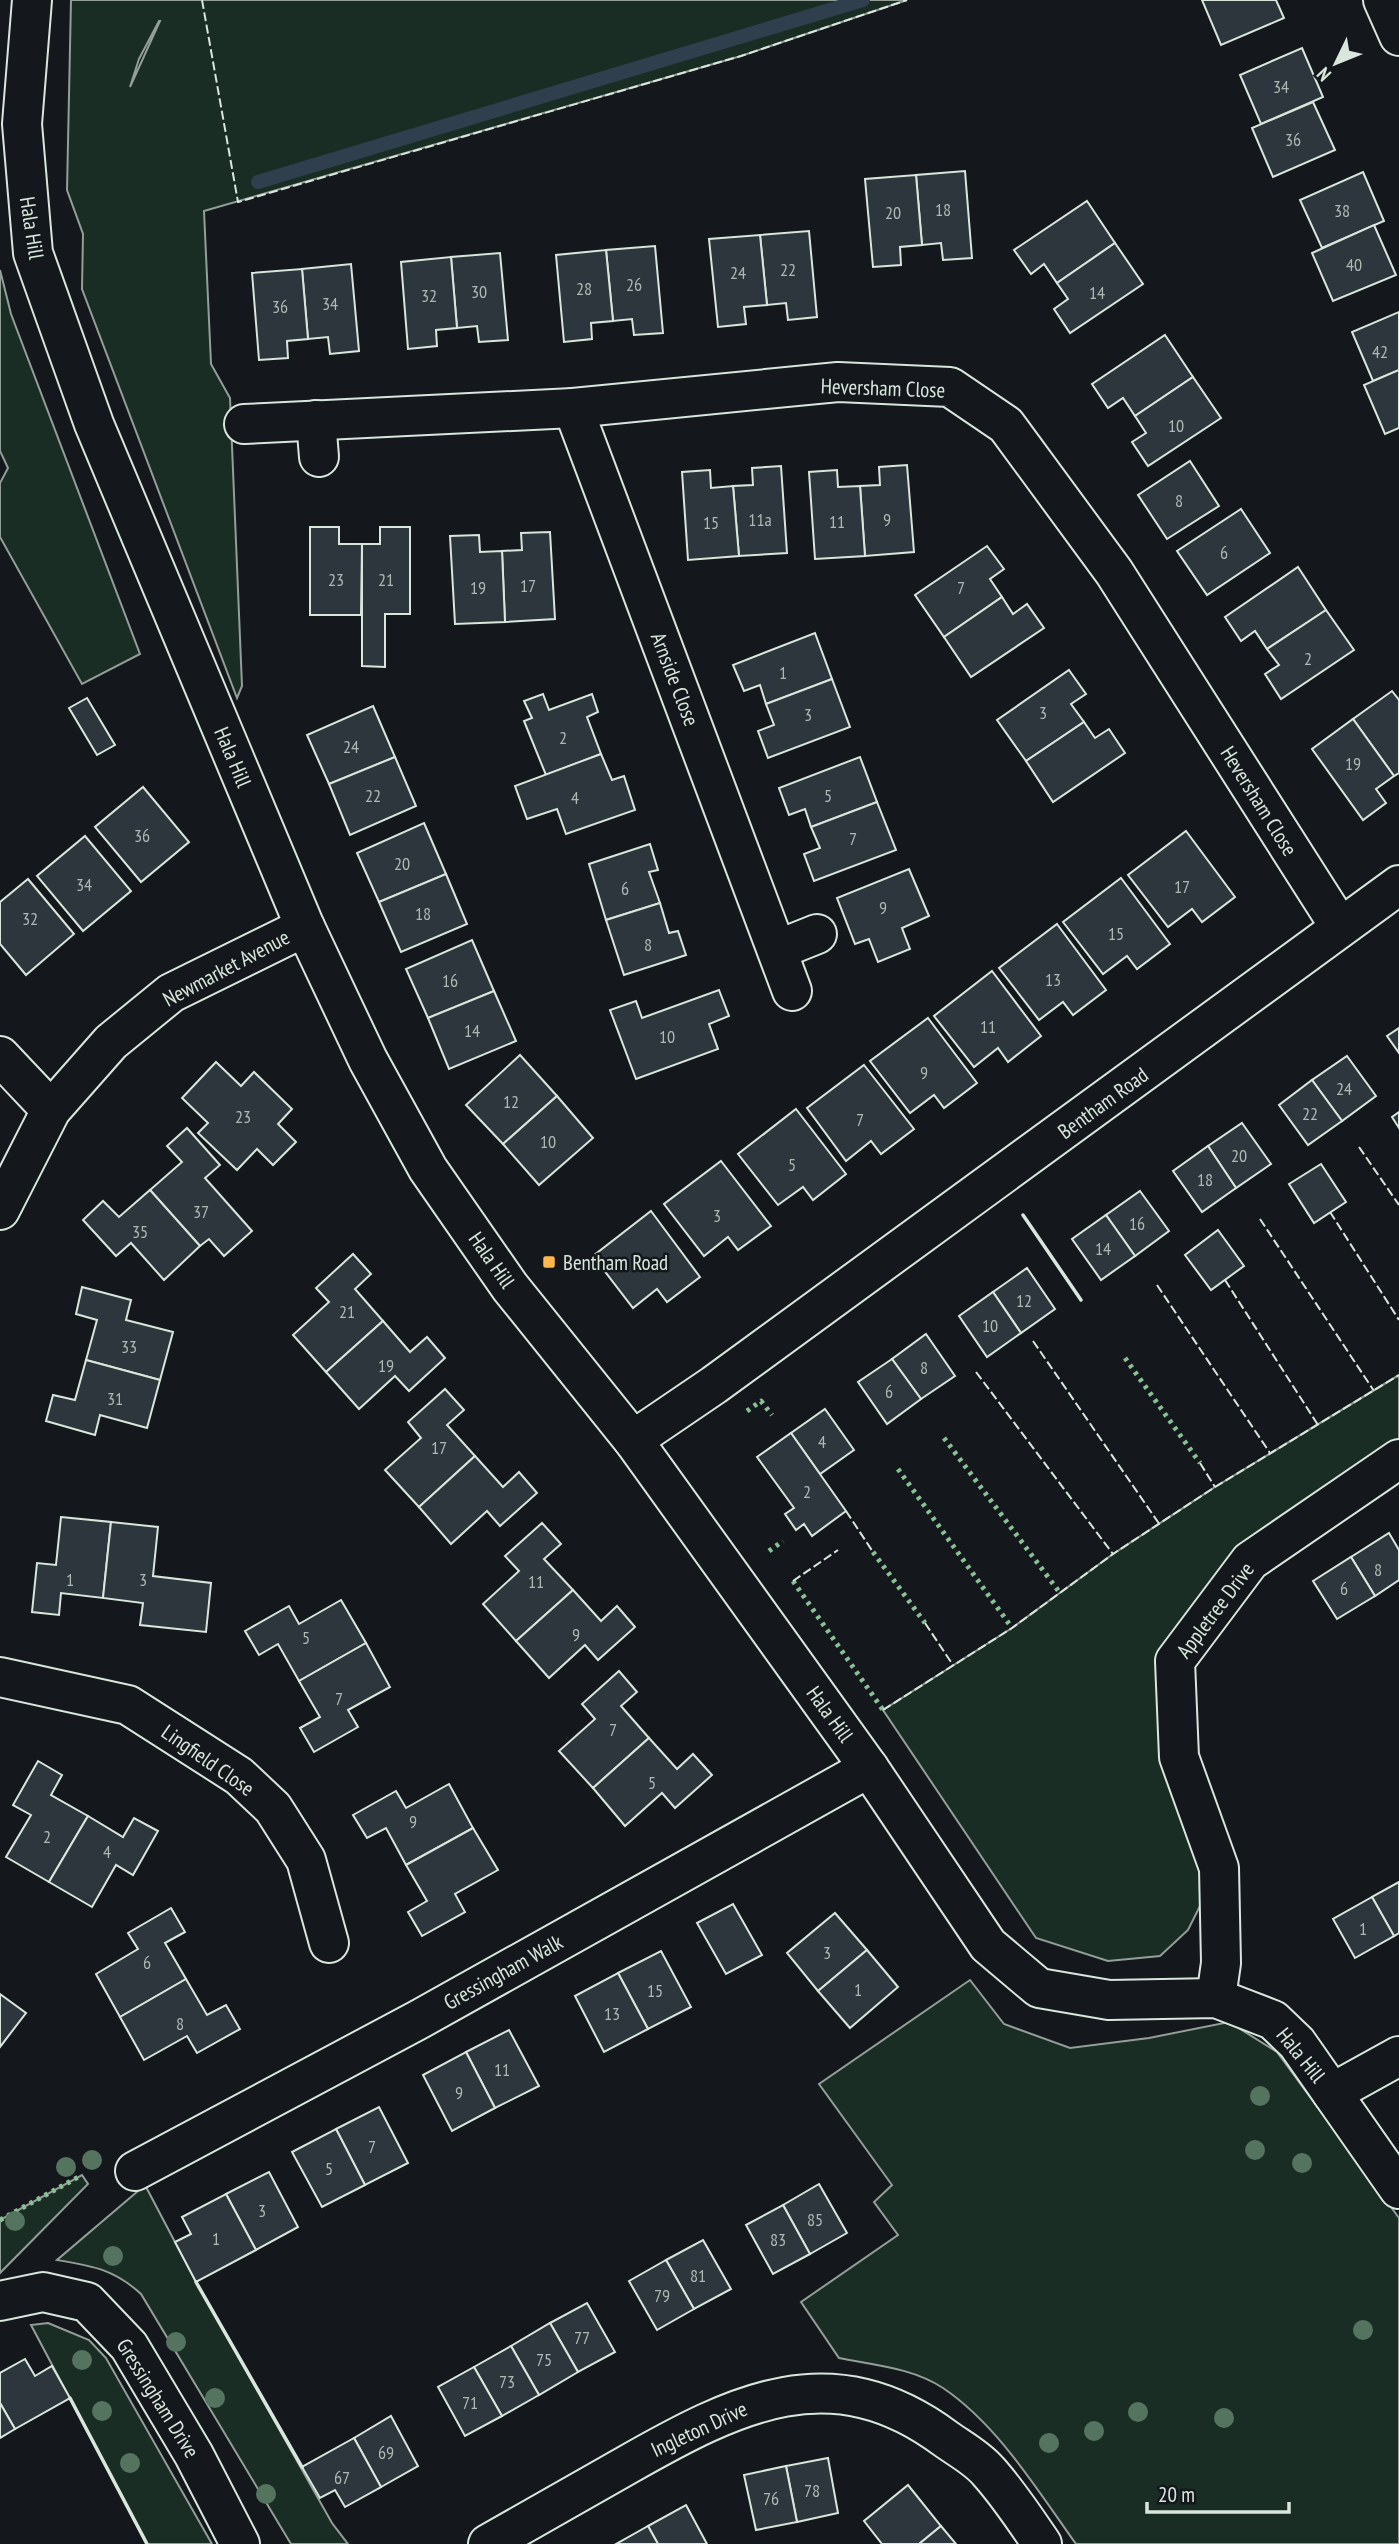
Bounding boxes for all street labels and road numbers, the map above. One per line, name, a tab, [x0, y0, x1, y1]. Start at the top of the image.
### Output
street label: Hala Hill	[14, 195, 50, 261]
street label: Heversham Close	[820, 372, 946, 404]
street label: Arnside Close	[645, 628, 705, 730]
street label: Hala Hill	[208, 723, 258, 791]
street label: Heversham Close	[1215, 741, 1303, 861]
street label: Newmarket Avenue	[158, 923, 294, 1013]
street label: Bentham Road	[1053, 1061, 1153, 1145]
street label: Hala Hill	[463, 1226, 521, 1294]
street label: Appletree Drive	[1170, 1557, 1260, 1663]
street label: Hala Hill	[801, 1681, 859, 1748]
street label: Lingfield Close	[156, 1718, 260, 1802]
street label: Gressingham Walk	[439, 1928, 567, 2016]
street label: Hala Hill	[1271, 2022, 1331, 2088]
street label: Gressingham Drive	[111, 2333, 205, 2463]
street label: Ingleton Drive	[646, 2395, 752, 2463]

